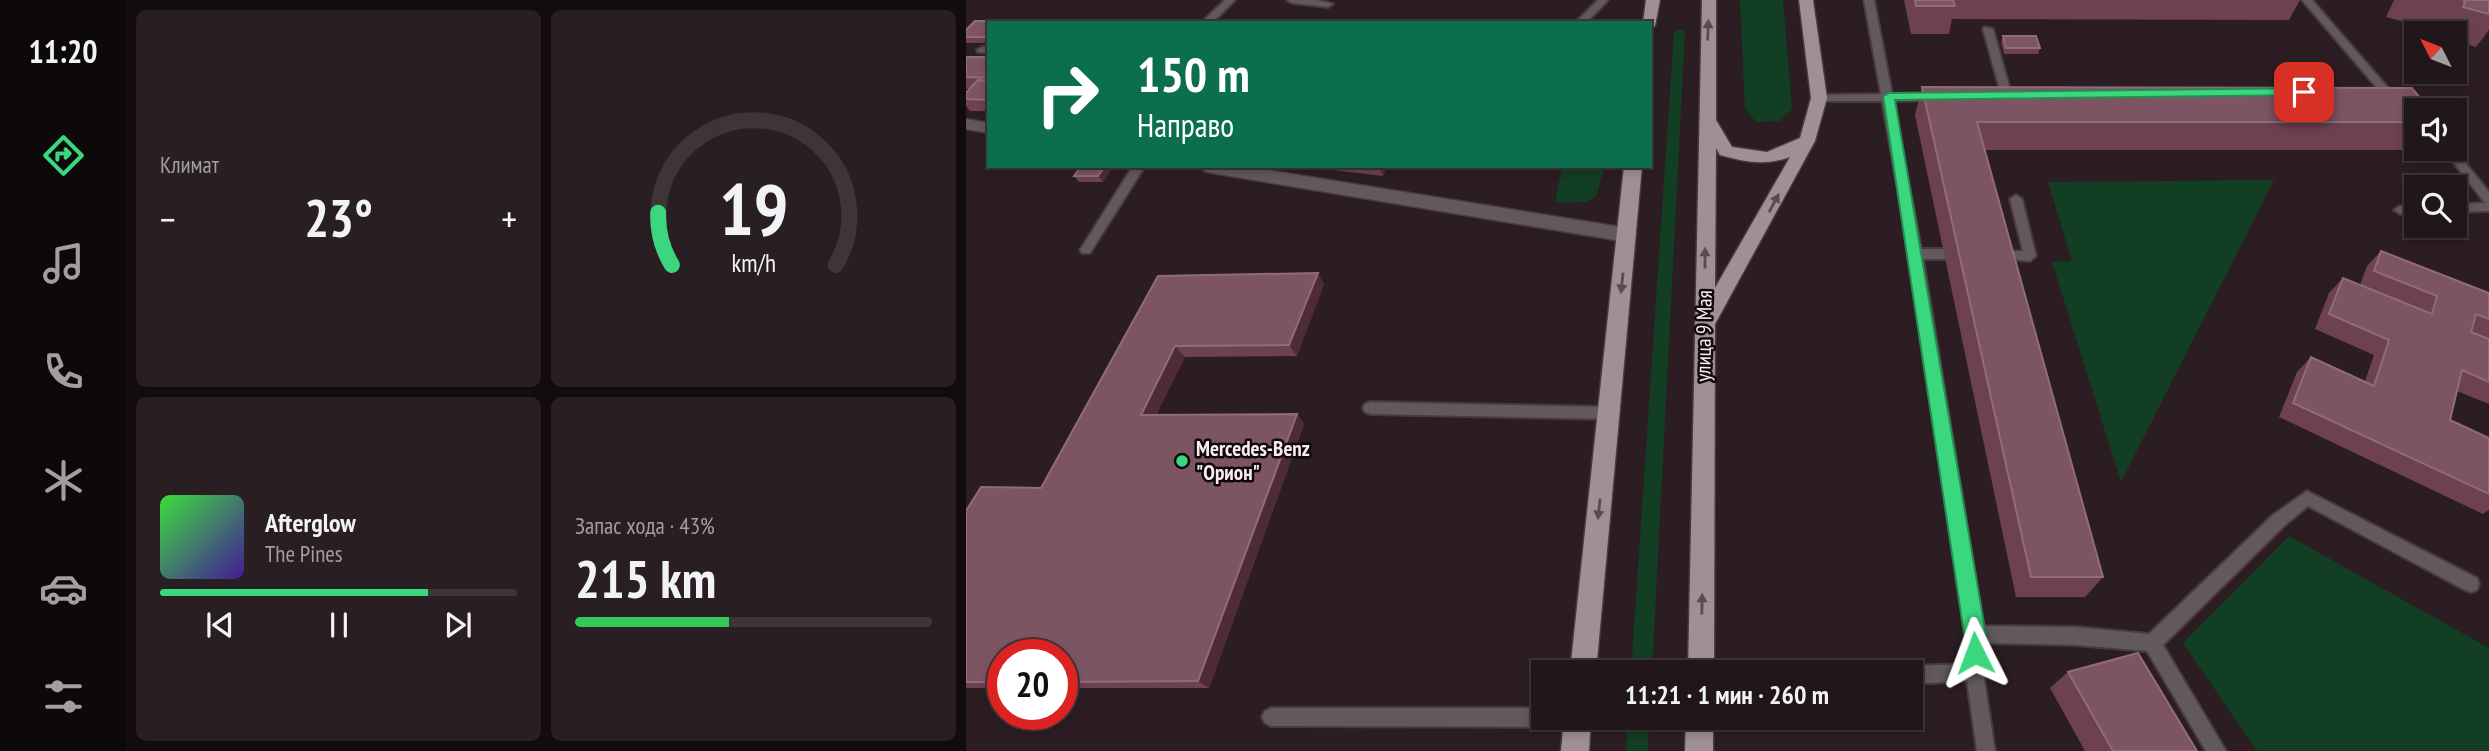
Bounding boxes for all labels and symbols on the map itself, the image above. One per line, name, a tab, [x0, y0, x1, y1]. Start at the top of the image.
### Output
one-way arrow	[1703, 19, 1714, 41]
north arrow	[2404, 21, 2468, 84]
pin	[2274, 62, 2334, 122]
one-way arrow	[1769, 193, 1780, 213]
one-way arrow	[1699, 246, 1711, 268]
one-way arrow	[1617, 272, 1628, 294]
street label: улица 9 Мая	[1689, 290, 1718, 382]
place label: Mercedes-Benz "Орион"	[1196, 435, 1310, 486]
marker: Mercedes-Benz "Орион"	[1174, 453, 1190, 469]
one-way arrow	[1593, 499, 1604, 521]
one-way arrow	[1696, 593, 1708, 615]
position arrow	[1938, 616, 2012, 690]
speed limit sign: 20	[987, 639, 1078, 730]

